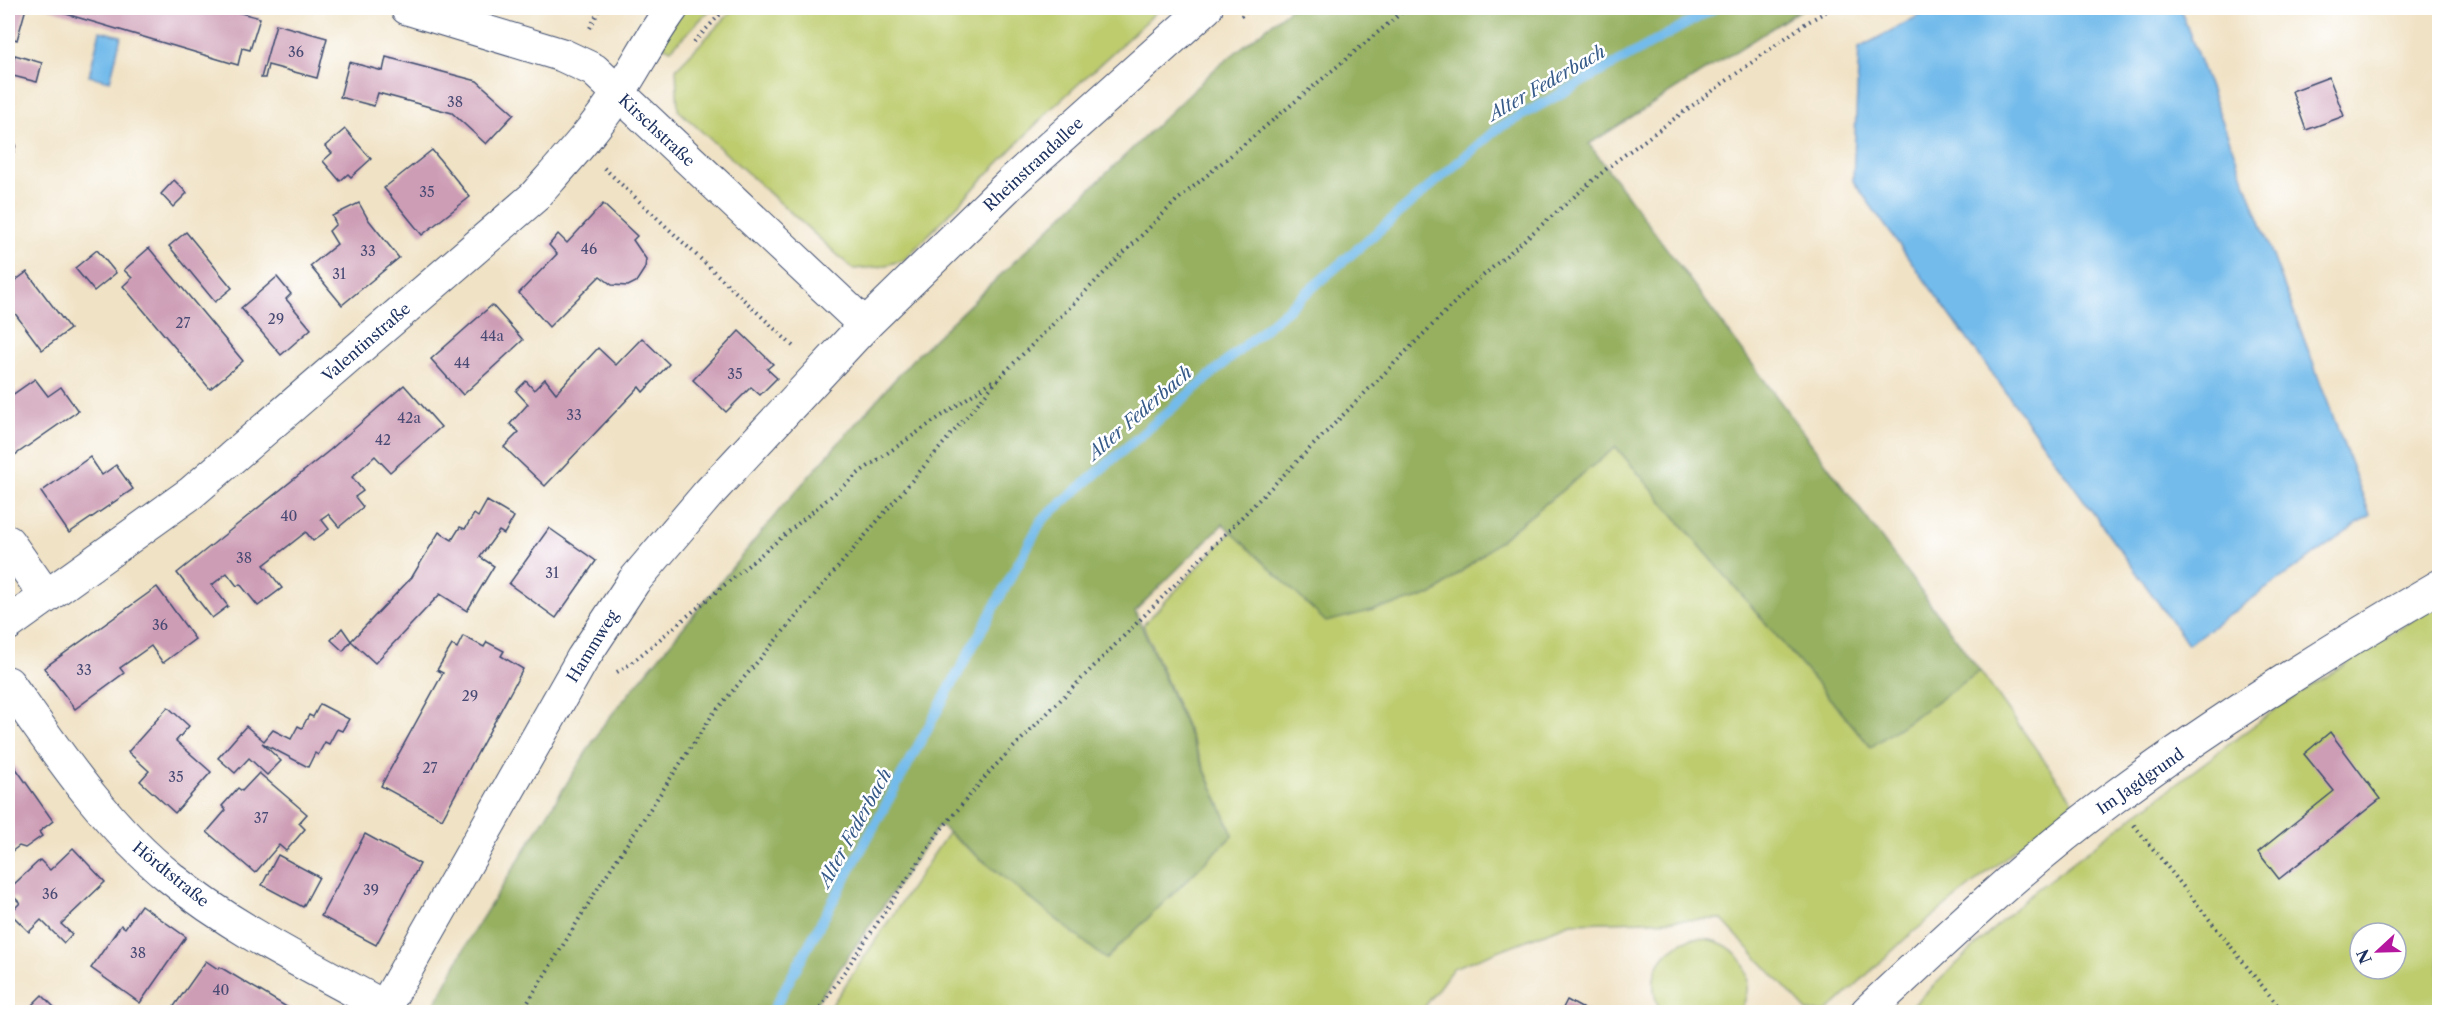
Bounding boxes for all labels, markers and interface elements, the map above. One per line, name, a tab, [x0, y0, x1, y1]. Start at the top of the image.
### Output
water label: Alter Federbach	[1482, 41, 1609, 127]
house number: 36	[288, 43, 304, 61]
street label: Kirschstraße	[615, 90, 699, 170]
house number: 38	[447, 93, 463, 111]
street label: Rheinstrandallee	[979, 113, 1087, 215]
house number: 35	[419, 183, 435, 201]
house number: 46	[581, 240, 597, 258]
house number: 33	[360, 242, 376, 260]
house number: 31	[332, 265, 346, 283]
street label: Valentinstraße	[317, 298, 414, 386]
house number: 29	[268, 310, 284, 328]
house number: 27	[176, 314, 191, 332]
house number: 44a	[480, 327, 504, 345]
house number: 44	[454, 354, 470, 372]
water label: Alter Federbach	[1081, 362, 1197, 466]
house number: 35	[727, 365, 743, 383]
house number: 33	[566, 406, 582, 424]
house number: 42a	[397, 409, 421, 427]
house number: 42	[375, 431, 391, 449]
house number: 40	[281, 507, 298, 525]
house number: 38	[236, 549, 252, 567]
house number: 31	[545, 564, 559, 582]
street label: Hammweg	[562, 606, 622, 686]
house number: 36	[152, 616, 168, 634]
house number: 33	[76, 661, 92, 679]
house number: 29	[462, 687, 478, 705]
street label: Im Jagdgrund	[2092, 743, 2188, 818]
house number: 27	[423, 759, 438, 777]
water label: Alter Federbach	[812, 765, 896, 893]
house number: 35	[168, 768, 184, 786]
house number: 37	[254, 809, 268, 827]
street label: Hördtstraße	[129, 837, 213, 911]
house number: 39	[363, 881, 379, 899]
house number: 36	[42, 885, 58, 903]
north arrow	[2348, 921, 2408, 981]
house number: 38	[130, 944, 146, 962]
text: N	[2352, 946, 2376, 967]
house number: 40	[213, 981, 230, 999]

